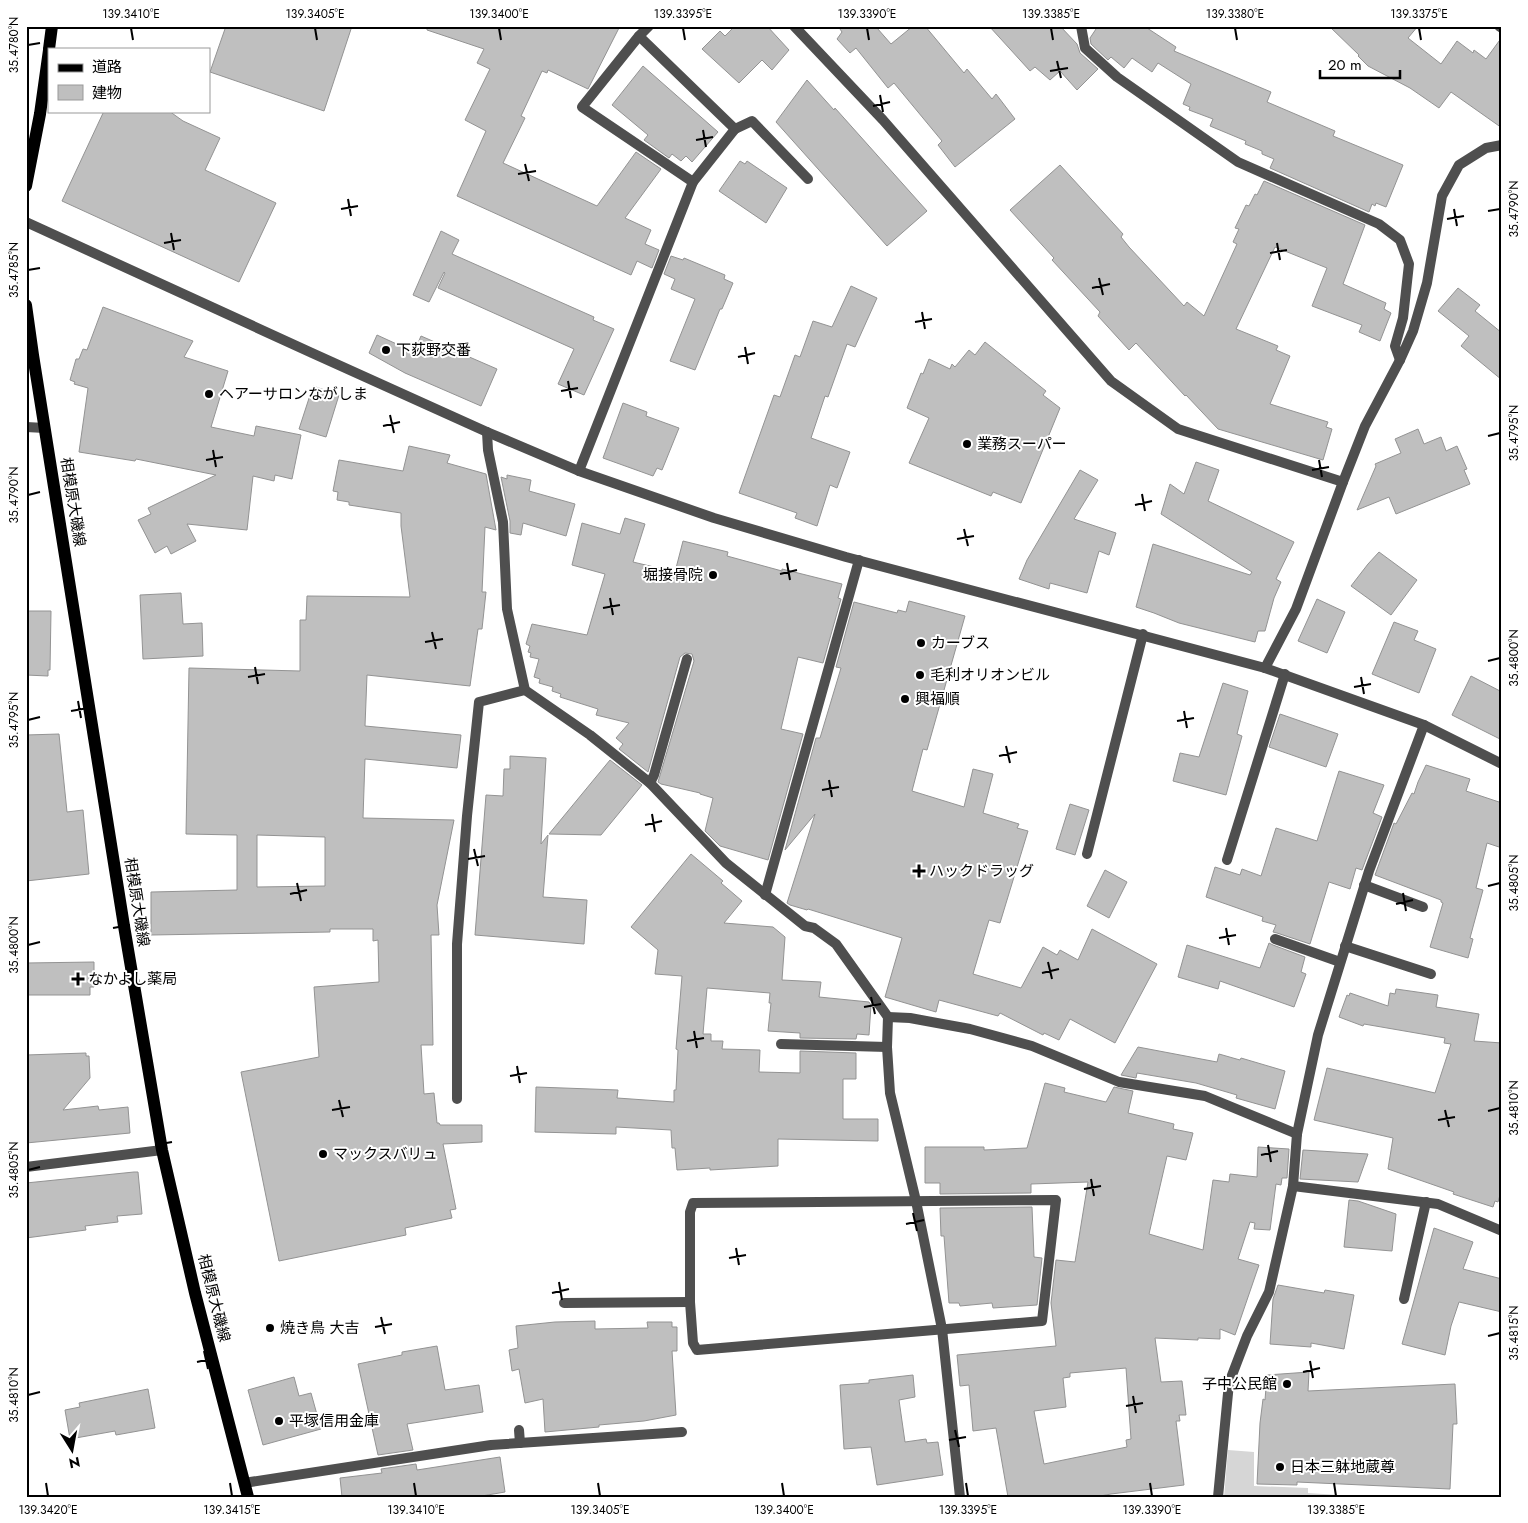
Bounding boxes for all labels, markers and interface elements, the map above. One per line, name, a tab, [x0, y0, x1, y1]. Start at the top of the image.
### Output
text: 139.3410°E	[102, 5, 160, 23]
text: 139.3405°E	[285, 5, 345, 23]
text: 139.3400°E	[469, 5, 529, 23]
text: 139.3395°E	[654, 5, 712, 23]
text: 139.3390°E	[838, 5, 896, 23]
text: 139.3385°E	[1022, 5, 1080, 23]
text: 139.3380°E	[1206, 5, 1264, 23]
text: 139.3375°E	[1390, 5, 1448, 23]
text: 35.4780°N	[5, 17, 23, 73]
legend	[48, 48, 210, 112]
scale bar	[1320, 48, 1400, 80]
text: 20 m	[1328, 54, 1362, 76]
text: 道路	[92, 56, 122, 78]
text: 建物	[92, 82, 122, 104]
text: 35.4790°N	[1505, 181, 1523, 237]
text: 35.4785°N	[5, 242, 23, 298]
place label: 下荻野交番	[396, 339, 471, 361]
marker: 下荻野交番	[380, 344, 392, 356]
place label: ヘアーサロンながしま	[219, 383, 368, 405]
marker: ヘアーサロンながしま	[203, 388, 215, 400]
text: 35.4795°N	[1505, 405, 1523, 461]
place label: 業務スーパー	[977, 433, 1067, 455]
marker: 業務スーパー	[961, 438, 973, 450]
street label: 相模原大磯線	[55, 456, 91, 548]
text: 35.4790°N	[5, 467, 23, 523]
place label: 堀接骨院	[643, 564, 703, 586]
marker: 堀接骨院	[707, 569, 719, 581]
text: 35.4800°N	[1505, 629, 1523, 687]
place label: カーブス	[931, 632, 990, 654]
marker: カーブス	[915, 637, 927, 649]
place label: 毛利オリオンビル	[930, 664, 1050, 686]
marker: 毛利オリオンビル	[914, 669, 926, 681]
place label: 興福順	[915, 688, 960, 710]
text: 35.4795°N	[5, 692, 23, 748]
marker: 興福順	[899, 693, 911, 705]
text: 35.4805°N	[1505, 854, 1523, 912]
street label: 相模原大磯線	[119, 856, 155, 948]
place label: ハックドラッグ	[929, 860, 1034, 882]
marker: ハックドラッグ	[913, 865, 925, 877]
text: 35.4800°N	[5, 916, 23, 974]
place label: なかよし薬局	[88, 968, 177, 990]
marker: なかよし薬局	[72, 973, 84, 985]
text: 35.4810°N	[1505, 1080, 1523, 1136]
text: 35.4805°N	[5, 1141, 23, 1199]
place label: マックスバリュ	[333, 1143, 438, 1165]
marker: マックスバリュ	[317, 1148, 329, 1160]
street label: 相模原大磯線	[192, 1252, 236, 1344]
text: 35.4815°N	[1505, 1305, 1523, 1361]
place label: 焼き鳥 大吉	[280, 1317, 360, 1339]
marker: 焼き鳥 大吉	[264, 1322, 276, 1334]
text: 35.4810°N	[5, 1367, 23, 1423]
place label: 子中公民館	[1202, 1373, 1277, 1395]
marker: 子中公民館	[1281, 1378, 1293, 1390]
place label: 平塚信用金庫	[289, 1410, 379, 1432]
marker: 平塚信用金庫	[273, 1415, 285, 1427]
north arrow	[48, 1426, 98, 1476]
text: N	[67, 1452, 82, 1474]
place label: 日本三躰地蔵尊	[1290, 1456, 1395, 1478]
marker: 日本三躰地蔵尊	[1274, 1461, 1286, 1473]
text: 139.3420°E	[18, 1501, 78, 1519]
text: 139.3415°E	[203, 1501, 261, 1519]
text: 139.3410°E	[387, 1501, 445, 1519]
text: 139.3405°E	[570, 1501, 630, 1519]
text: 139.3400°E	[754, 1501, 814, 1519]
text: 139.3395°E	[939, 1501, 997, 1519]
text: 139.3390°E	[1123, 1501, 1181, 1519]
text: 139.3385°E	[1307, 1501, 1365, 1519]

